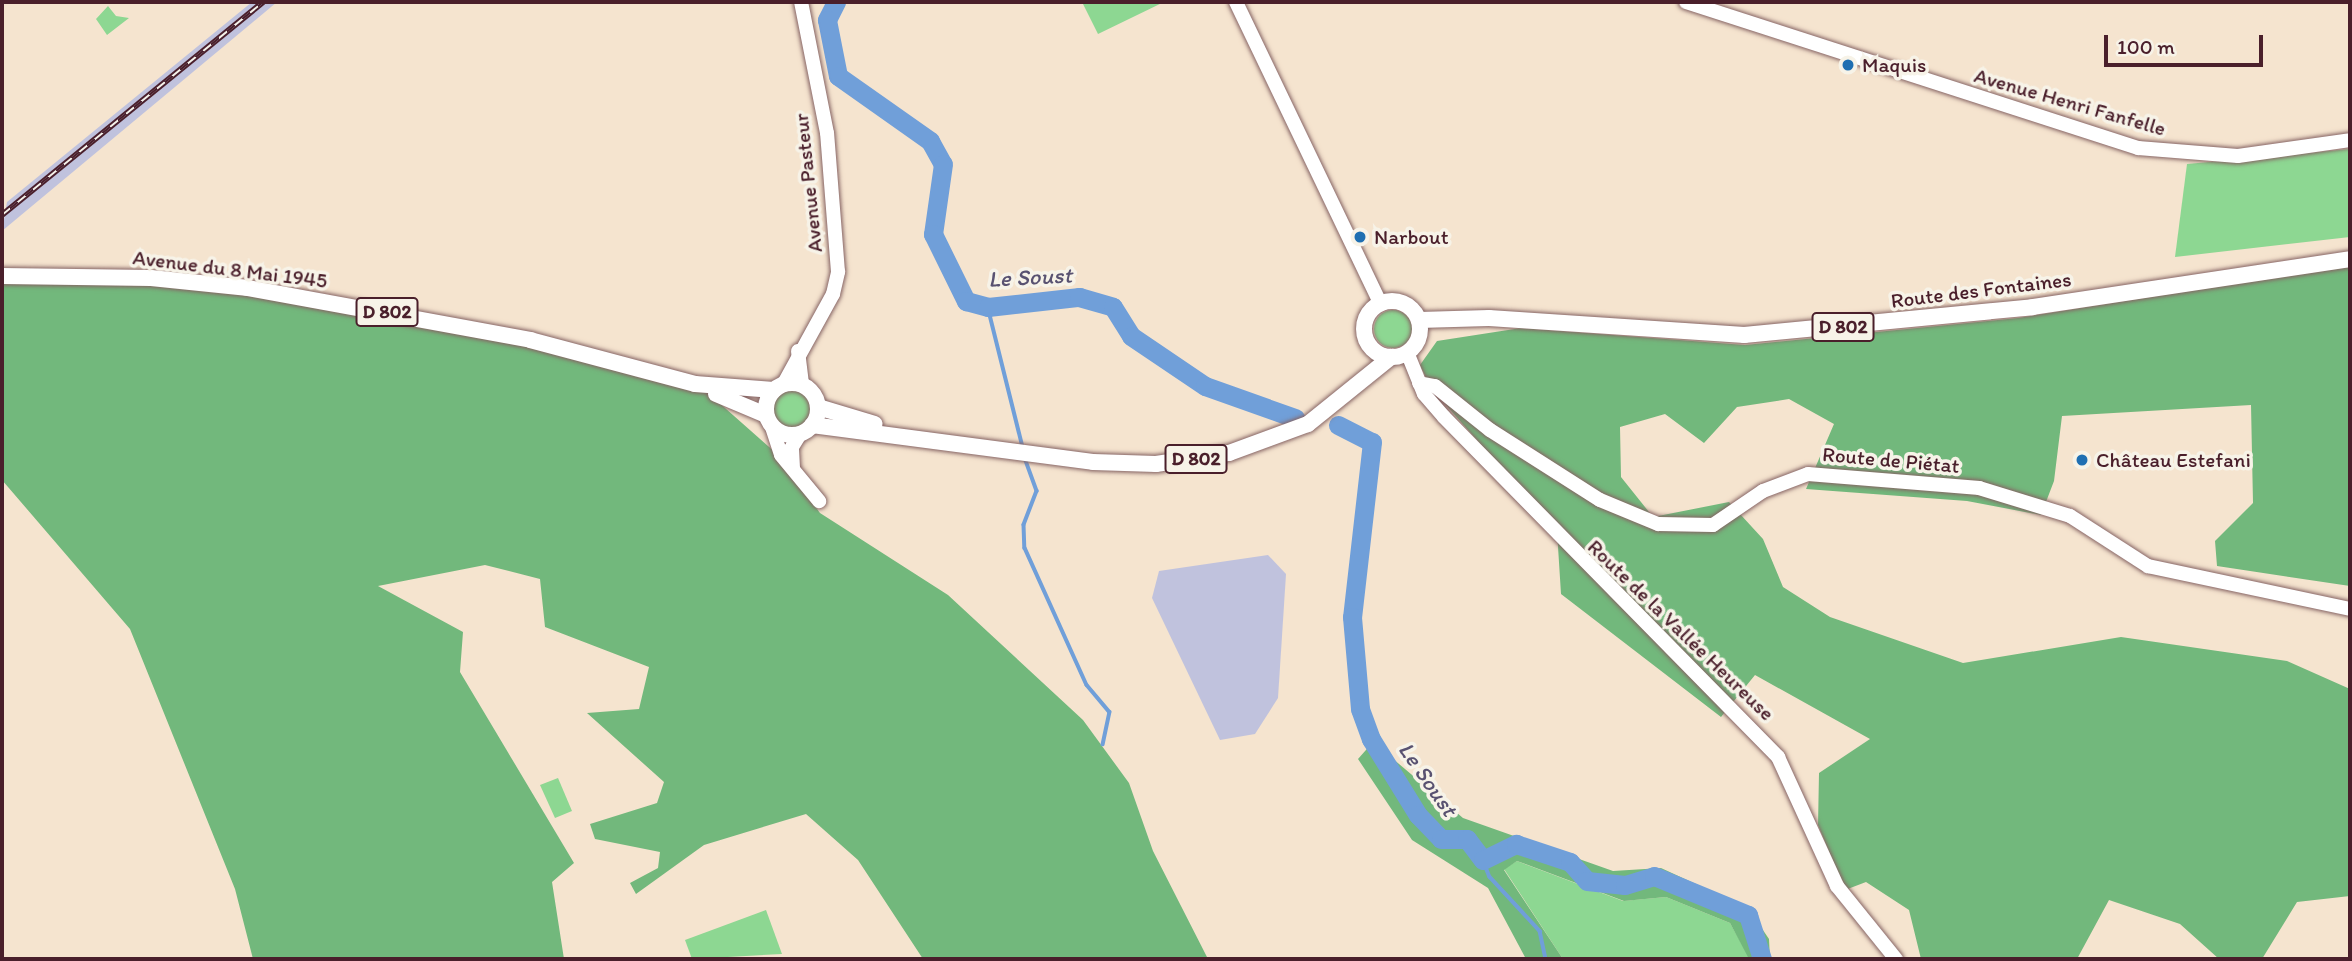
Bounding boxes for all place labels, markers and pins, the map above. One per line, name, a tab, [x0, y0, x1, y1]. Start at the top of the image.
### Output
place label: Maquis	[1862, 52, 1926, 78]
marker: Maquis	[1840, 57, 1856, 73]
place label: Narbout	[1374, 224, 1449, 250]
marker: Narbout	[1352, 229, 1368, 245]
place label: Château Estefani	[2096, 447, 2251, 473]
marker: Château Estefani	[2074, 452, 2090, 468]

